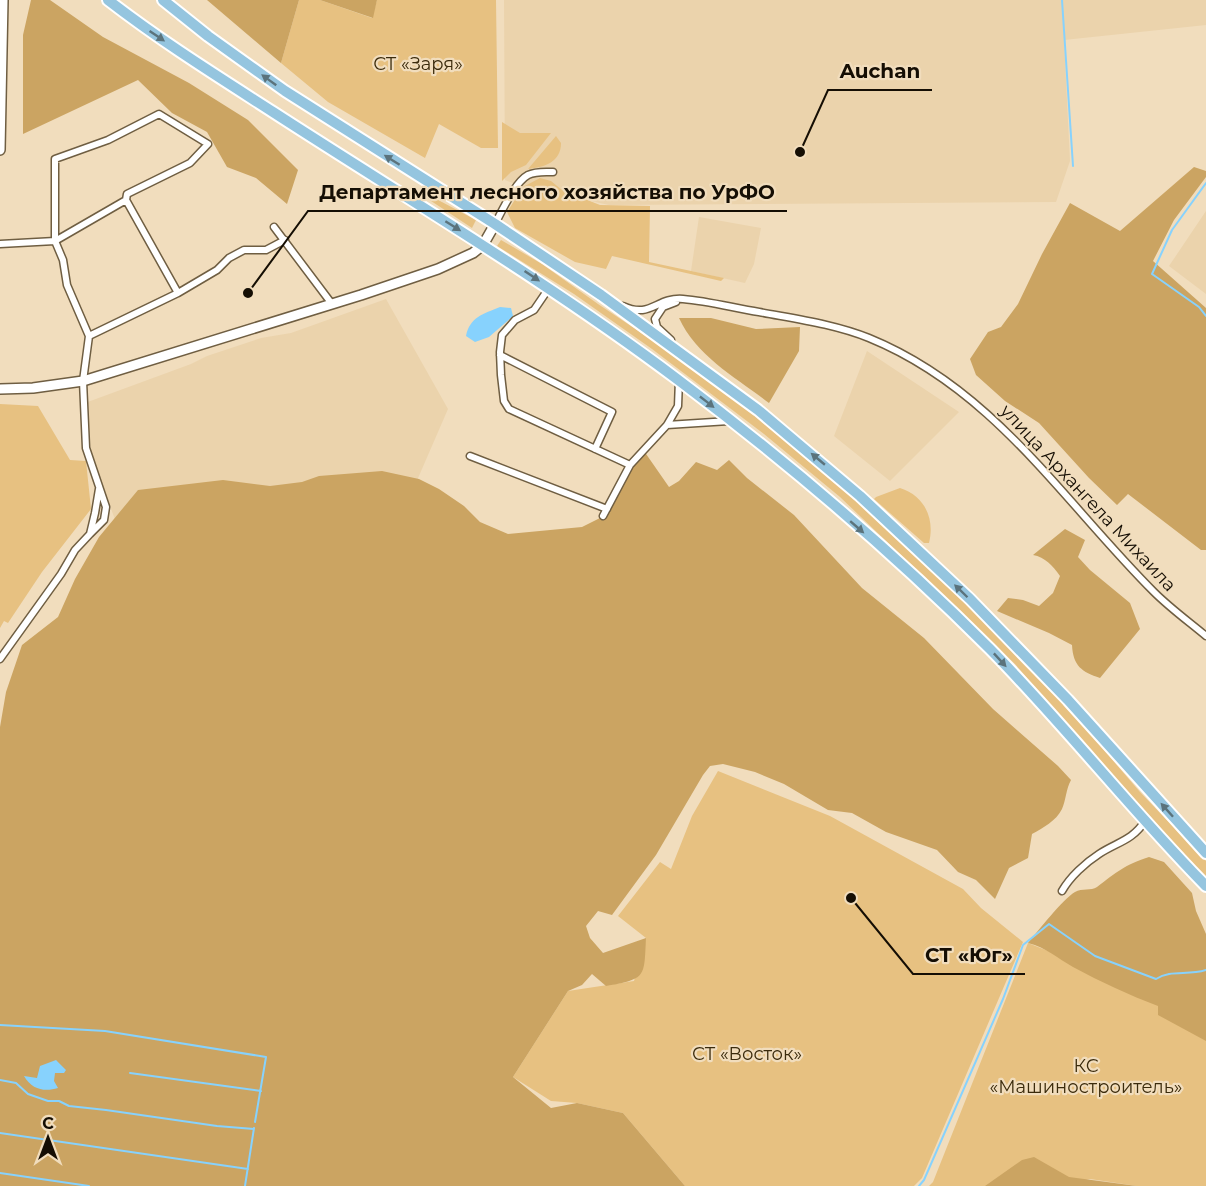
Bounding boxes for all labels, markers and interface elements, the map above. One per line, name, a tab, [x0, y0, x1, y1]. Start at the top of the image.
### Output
one-way arrow	[149, 30, 165, 42]
callout: Auchan	[828, 52, 932, 90]
park label: СТ «Заря»	[373, 53, 463, 75]
text: Auchan	[839, 59, 920, 83]
one-way arrow	[262, 75, 277, 87]
one-way arrow	[384, 154, 401, 165]
callout: Департамент лесного хозяйства по УрФО	[308, 173, 787, 211]
text: Департамент лесного хозяйства по УрФО	[319, 180, 775, 204]
one-way arrow	[445, 221, 461, 232]
one-way arrow	[524, 270, 540, 281]
one-way arrow	[699, 396, 715, 409]
street label: улица Архангела Михаила	[995, 399, 1181, 596]
one-way arrow	[810, 454, 825, 466]
one-way arrow	[849, 520, 864, 533]
one-way arrow	[954, 584, 969, 598]
one-way arrow	[992, 653, 1006, 667]
one-way arrow	[1160, 803, 1174, 817]
callout: СТ «Юг»	[913, 936, 1025, 974]
text: СТ «Юг»	[925, 943, 1013, 967]
park label: СТ «Восток»	[692, 1043, 802, 1065]
park label: КС «Машиностроитель»	[990, 1055, 1182, 1098]
north arrow	[18, 1108, 78, 1168]
text: С	[42, 1114, 54, 1133]

